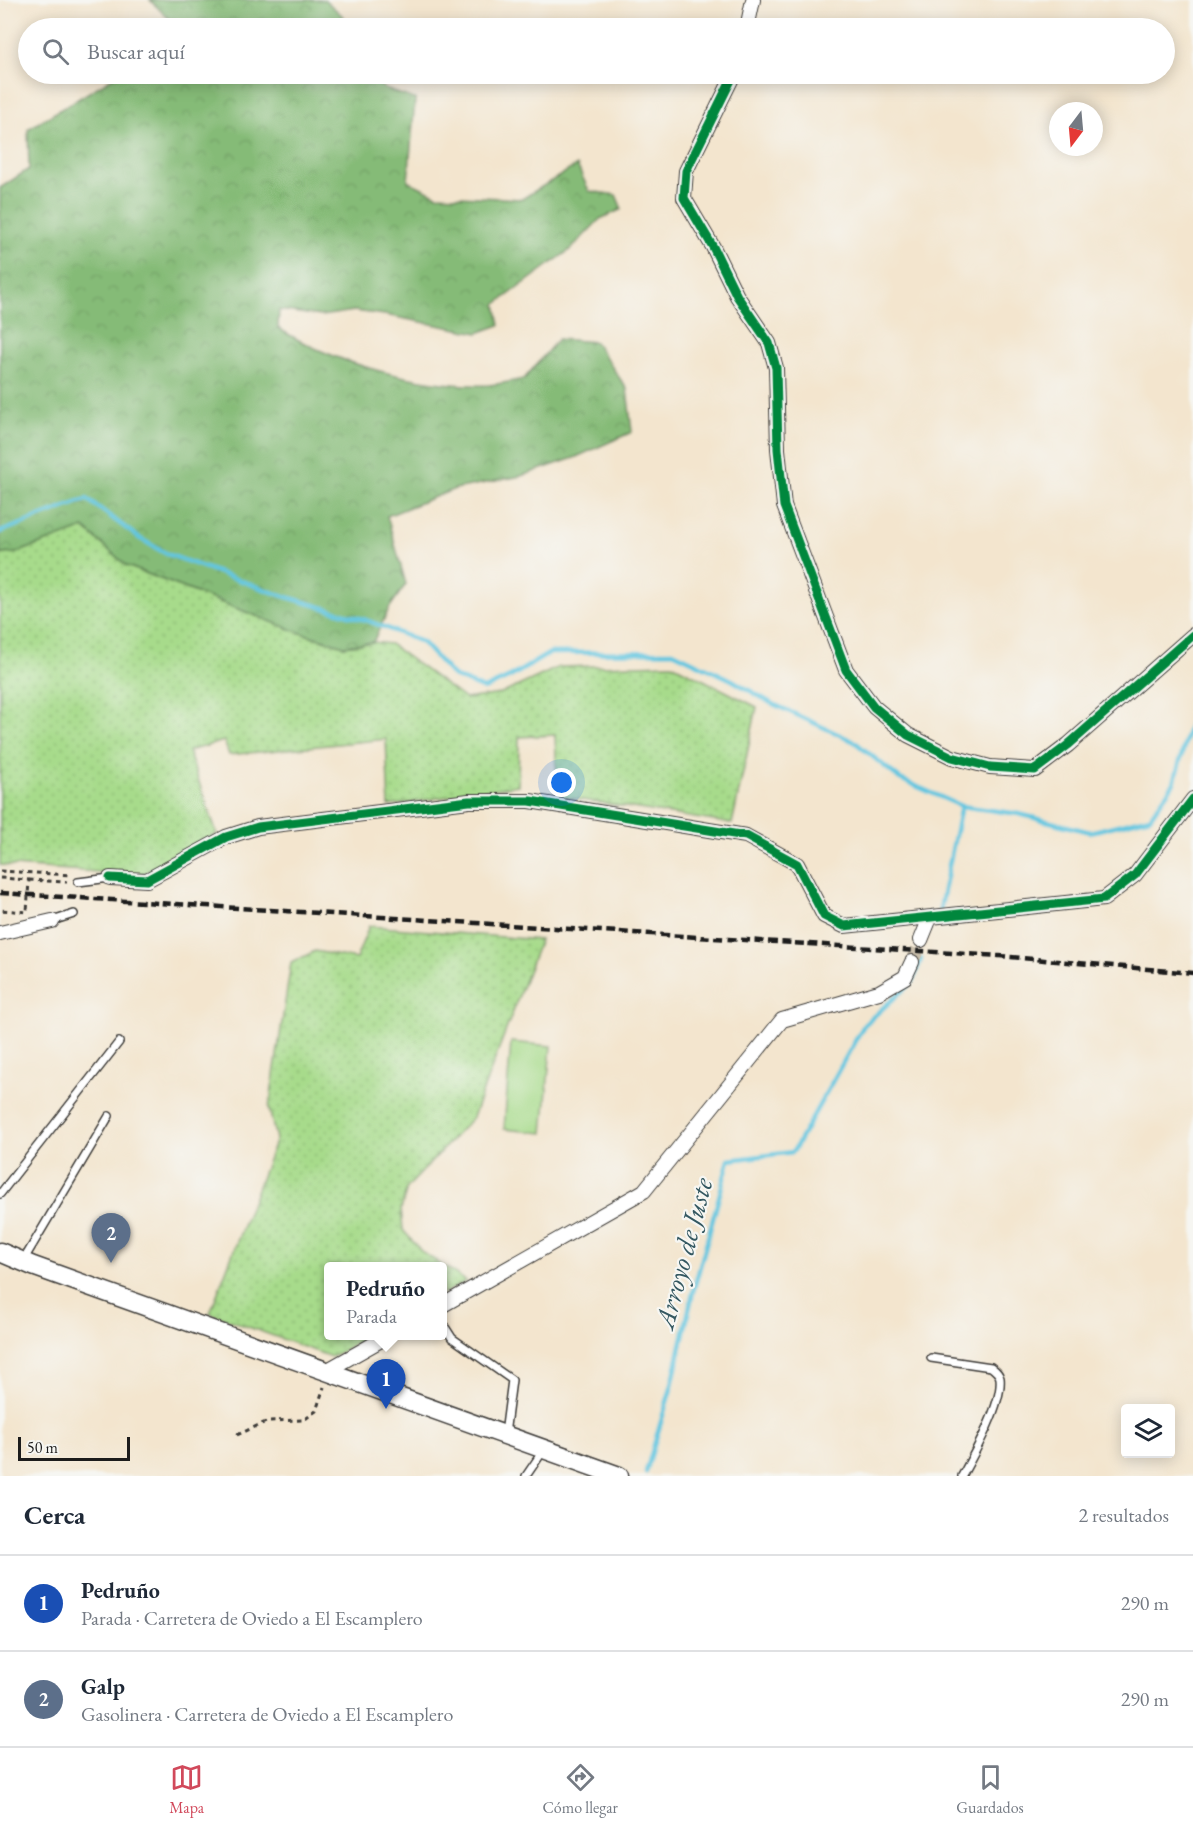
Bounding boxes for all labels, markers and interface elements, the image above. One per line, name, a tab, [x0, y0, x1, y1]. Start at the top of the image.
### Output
search box	[18, 18, 1175, 84]
icon: search	[39, 35, 72, 68]
text: Buscar aquí	[87, 37, 185, 66]
north arrow	[1049, 102, 1103, 156]
your location	[547, 768, 576, 797]
water label: Arroyo de Juste	[645, 1173, 721, 1334]
pin: 2	[92, 1214, 130, 1263]
popup	[324, 1262, 447, 1340]
text: Pedruño	[346, 1274, 425, 1303]
text: Parada	[346, 1303, 397, 1329]
pin: 1	[366, 1360, 406, 1409]
map controls	[1121, 1404, 1175, 1458]
button: layers	[1121, 1404, 1175, 1458]
scale bar	[18, 1434, 130, 1462]
text: 50 m	[27, 1437, 58, 1458]
text: Cerca	[24, 1498, 85, 1532]
text: 2 resultados	[1078, 1502, 1169, 1528]
text: Pedruño	[81, 1576, 160, 1605]
text: 1	[38, 1590, 49, 1616]
text: 290 m	[1121, 1590, 1169, 1616]
text: Parada · Carretera de Oviedo a El Escamplero	[81, 1605, 423, 1631]
text: Galp	[81, 1672, 125, 1701]
text: 2	[38, 1686, 49, 1712]
text: 290 m	[1121, 1686, 1169, 1712]
text: Gasolinera · Carretera de Oviedo a El Escamplero	[81, 1701, 453, 1727]
tab: Mapa	[169, 1761, 204, 1818]
tab: Cómo llegar	[542, 1761, 618, 1818]
tab: Guardados	[956, 1761, 1024, 1818]

